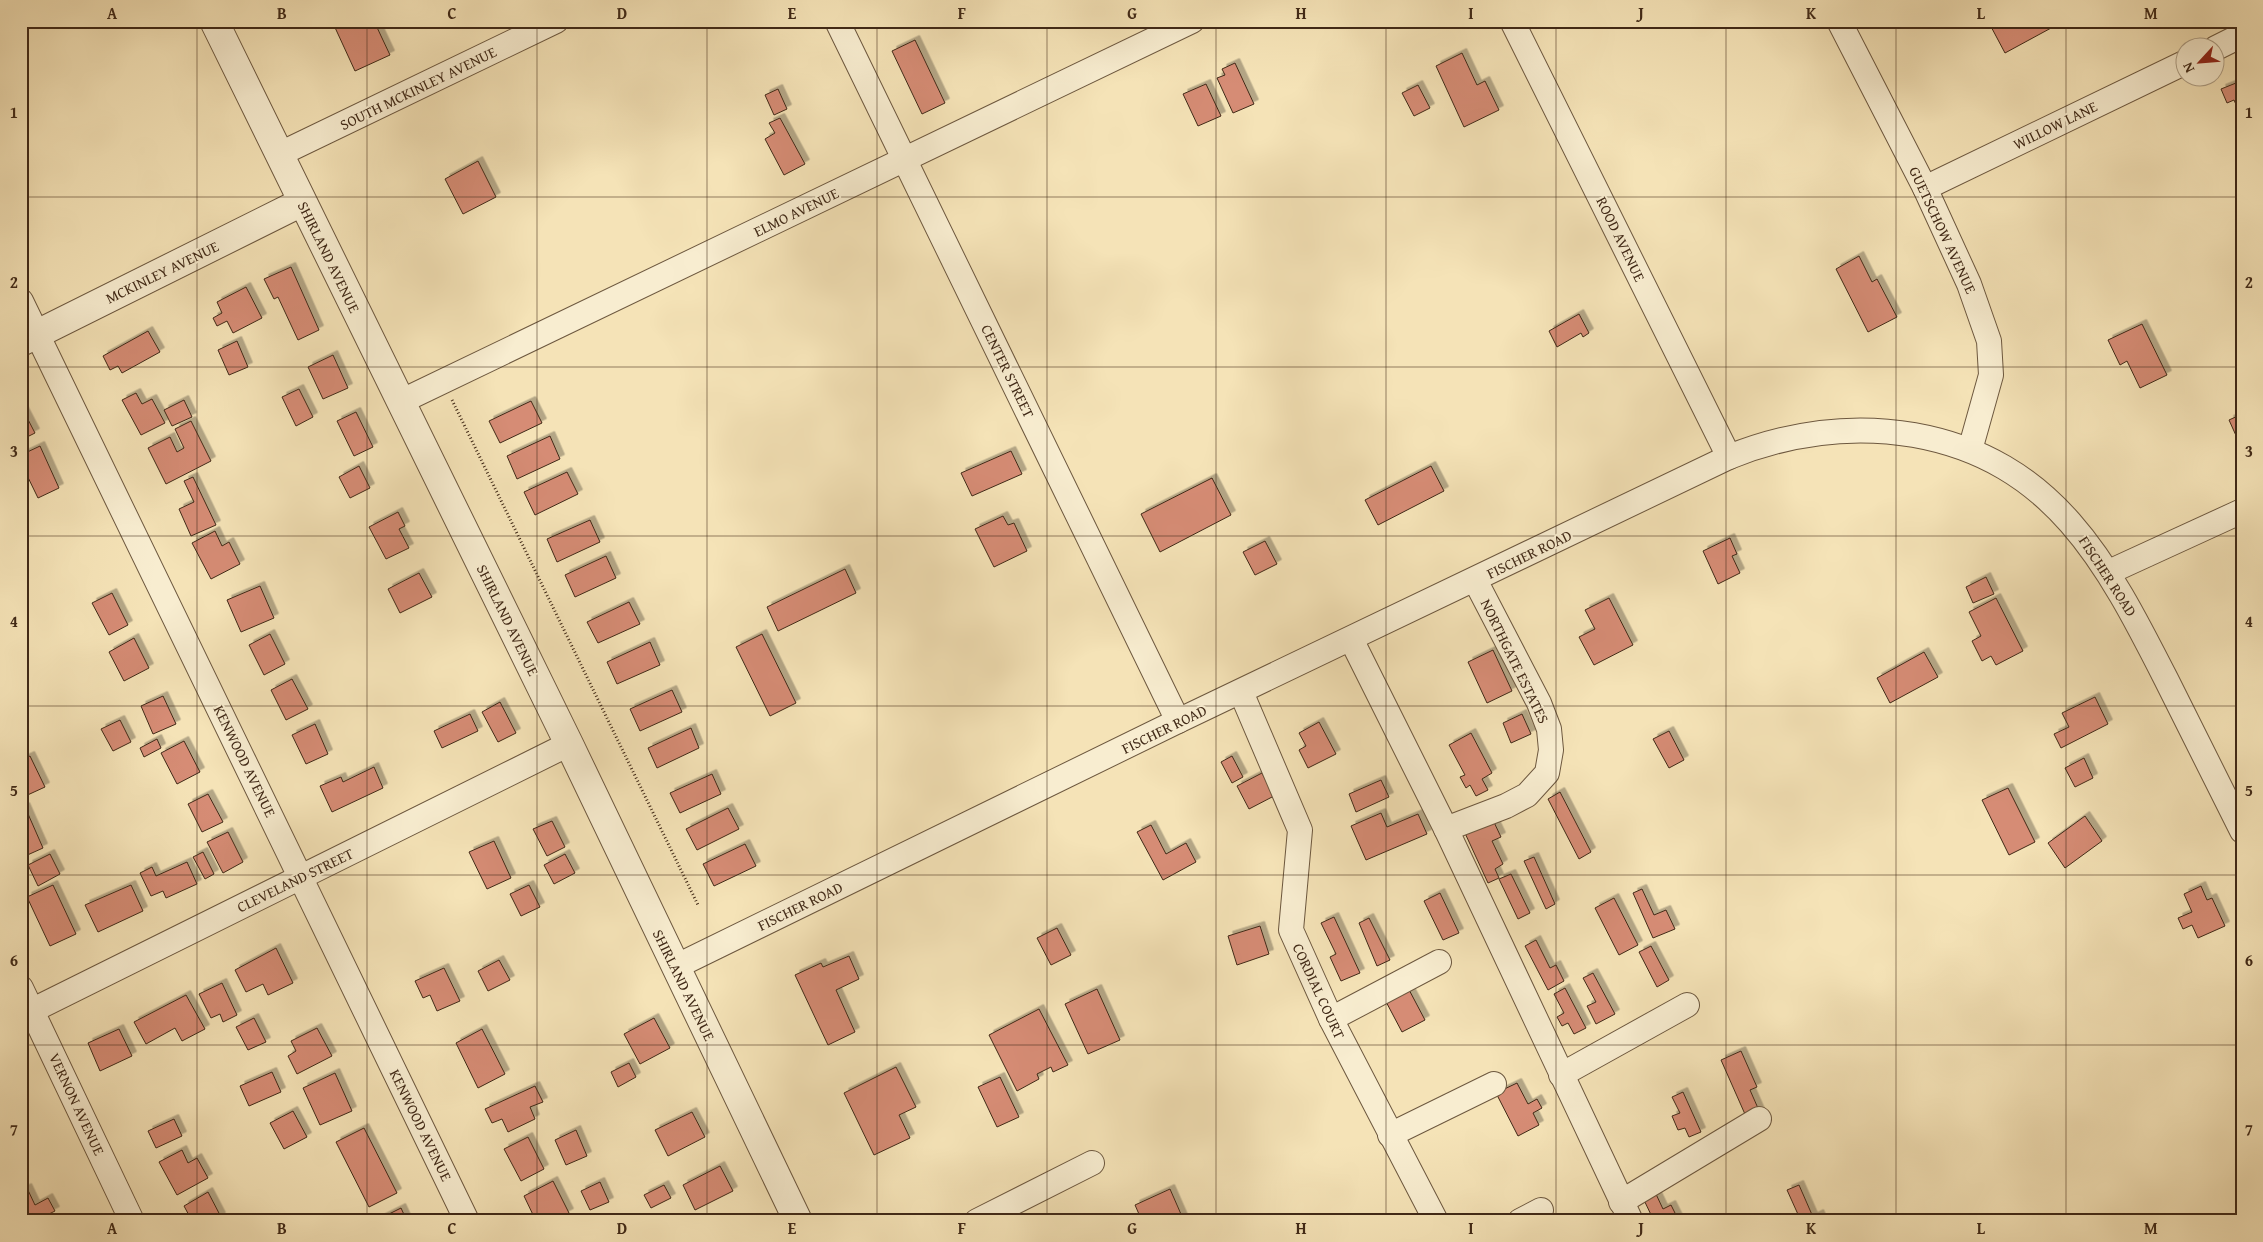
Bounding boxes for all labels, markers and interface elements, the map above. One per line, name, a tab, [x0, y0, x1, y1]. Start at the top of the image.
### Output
text: A	[107, 1, 118, 25]
text: B	[277, 1, 287, 25]
text: C	[447, 1, 457, 25]
text: D	[617, 1, 627, 25]
text: E	[788, 1, 797, 25]
text: F	[958, 1, 966, 25]
text: G	[1127, 1, 1137, 25]
text: H	[1295, 1, 1307, 25]
text: I	[1468, 1, 1474, 25]
text: J	[1635, 1, 1644, 25]
text: K	[1806, 1, 1817, 25]
text: L	[1977, 1, 1986, 25]
text: M	[2144, 1, 2158, 25]
north arrow	[2176, 38, 2226, 88]
street label: SOUTH MCKINLEY AVENUE	[336, 41, 500, 135]
text: N	[2177, 59, 2199, 76]
street label: WILLOW LANE	[2010, 95, 2101, 154]
text: 1	[10, 100, 18, 124]
text: 1	[2245, 100, 2253, 124]
street label: GUETSCHOW AVENUE	[1904, 163, 1982, 297]
street label: ELMO AVENUE	[750, 182, 842, 242]
street label: ROOD AVENUE	[1591, 193, 1651, 285]
street label: SHIRLAND AVENUE	[293, 198, 365, 317]
street label: MCKINLEY AVENUE	[102, 235, 222, 309]
text: 2	[10, 270, 18, 294]
text: 2	[2245, 270, 2253, 294]
street label: CENTER STREET	[976, 321, 1040, 422]
text: 3	[10, 439, 18, 463]
text: 3	[2245, 439, 2253, 463]
street label: FISCHER ROAD	[1483, 524, 1575, 584]
street label: FISCHER ROAD	[2074, 532, 2142, 620]
street label: SHIRLAND AVENUE	[472, 561, 544, 680]
street label: NORTHGATE ESTATES	[1476, 595, 1554, 727]
text: 4	[10, 609, 18, 633]
text: 4	[2245, 609, 2253, 633]
street label: FISCHER ROAD	[1118, 699, 1210, 759]
street label: KENWOOD AVENUE	[209, 702, 281, 821]
text: 5	[10, 778, 18, 802]
text: 5	[2245, 778, 2253, 802]
street label: CLEVELAND STREET	[233, 842, 357, 917]
street label: FISCHER ROAD	[754, 876, 846, 936]
street label: SHIRLAND AVENUE	[648, 926, 720, 1045]
street label: CORDIAL COURT	[1288, 940, 1351, 1043]
text: 6	[10, 948, 18, 972]
text: 6	[2245, 948, 2253, 972]
street label: VERNON AVENUE	[44, 1049, 110, 1159]
street label: KENWOOD AVENUE	[385, 1066, 457, 1185]
text: 7	[10, 1117, 18, 1141]
text: 7	[2245, 1117, 2253, 1141]
text: A	[107, 1216, 118, 1240]
text: B	[277, 1216, 287, 1240]
text: C	[447, 1216, 457, 1240]
text: D	[617, 1216, 627, 1240]
text: E	[788, 1216, 797, 1240]
text: F	[958, 1216, 966, 1240]
text: G	[1127, 1216, 1137, 1240]
text: H	[1295, 1216, 1307, 1240]
text: I	[1468, 1216, 1474, 1240]
text: J	[1635, 1216, 1644, 1240]
text: K	[1806, 1216, 1817, 1240]
text: L	[1977, 1216, 1986, 1240]
text: M	[2144, 1216, 2158, 1240]

